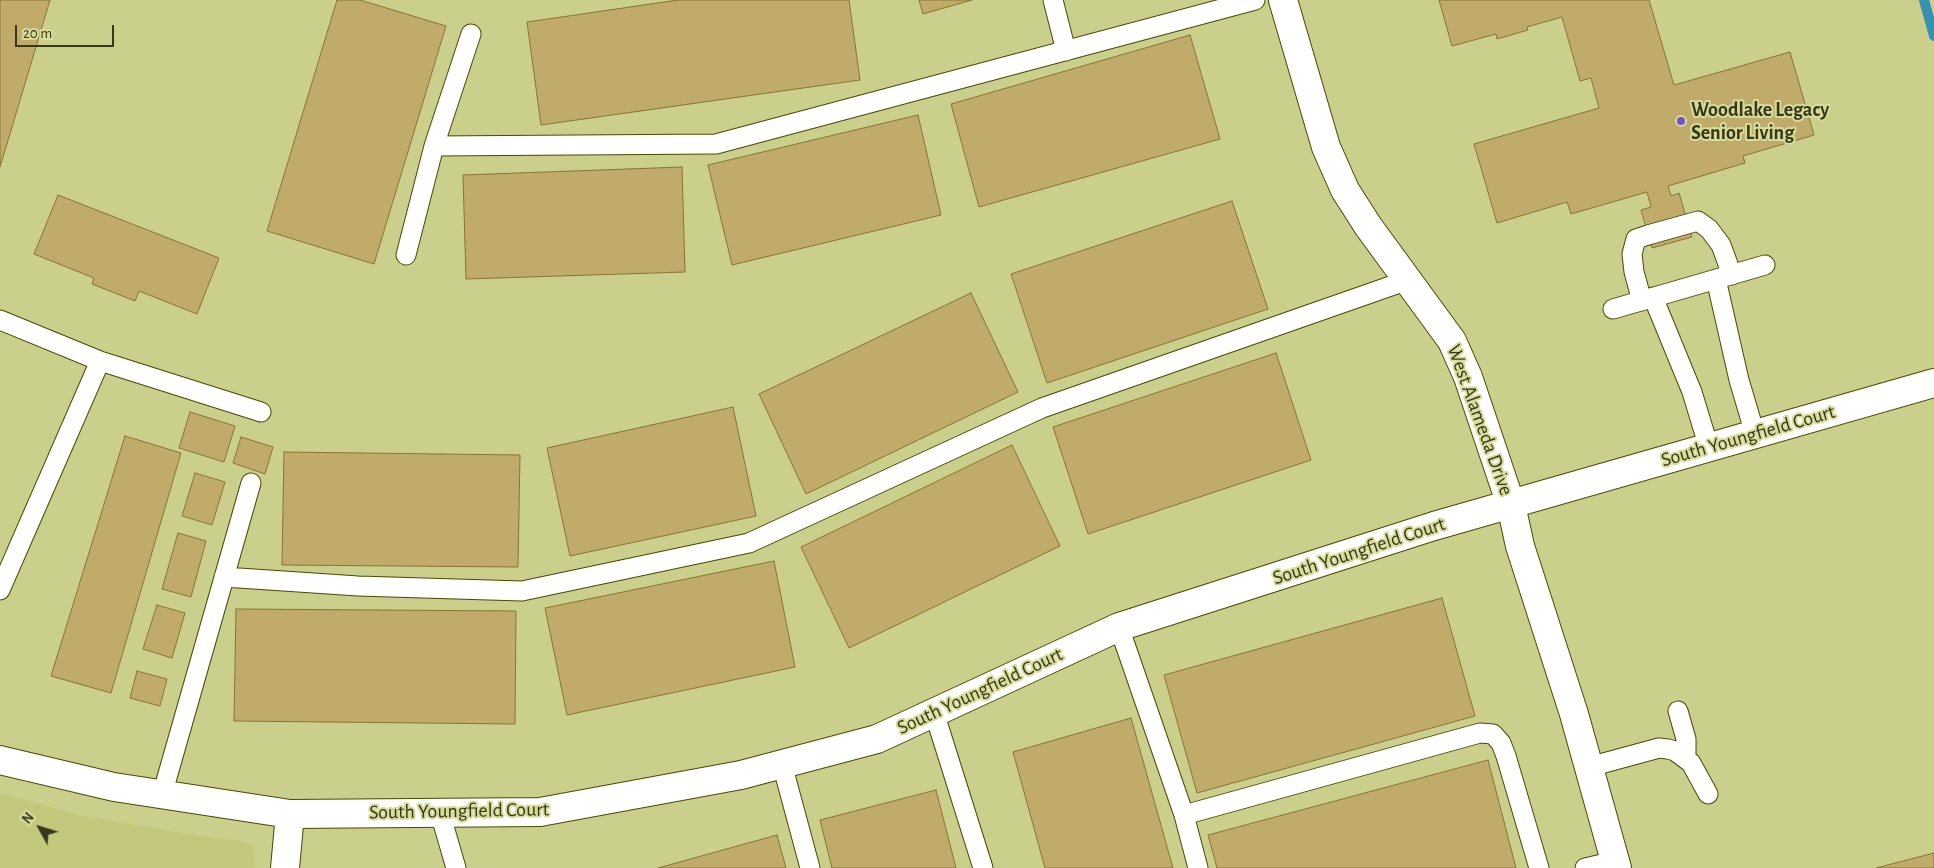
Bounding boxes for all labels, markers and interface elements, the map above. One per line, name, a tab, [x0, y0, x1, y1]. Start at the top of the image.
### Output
scale bar	[18, 15, 116, 47]
text: 20 m	[23, 26, 52, 41]
place label: Woodlake Legacy Senior Living	[1691, 98, 1829, 145]
marker: Woodlake Legacy Senior Living	[1675, 115, 1687, 127]
street label: West Alameda Drive	[1442, 341, 1518, 499]
street label: South Youngfield Court	[1658, 400, 1838, 472]
street label: South Youngfield Court	[1270, 512, 1448, 590]
street label: South Youngfield Court	[893, 642, 1067, 740]
street label: South Youngfield Court	[369, 797, 549, 825]
north arrow	[15, 803, 65, 853]
text: N	[20, 810, 37, 827]

